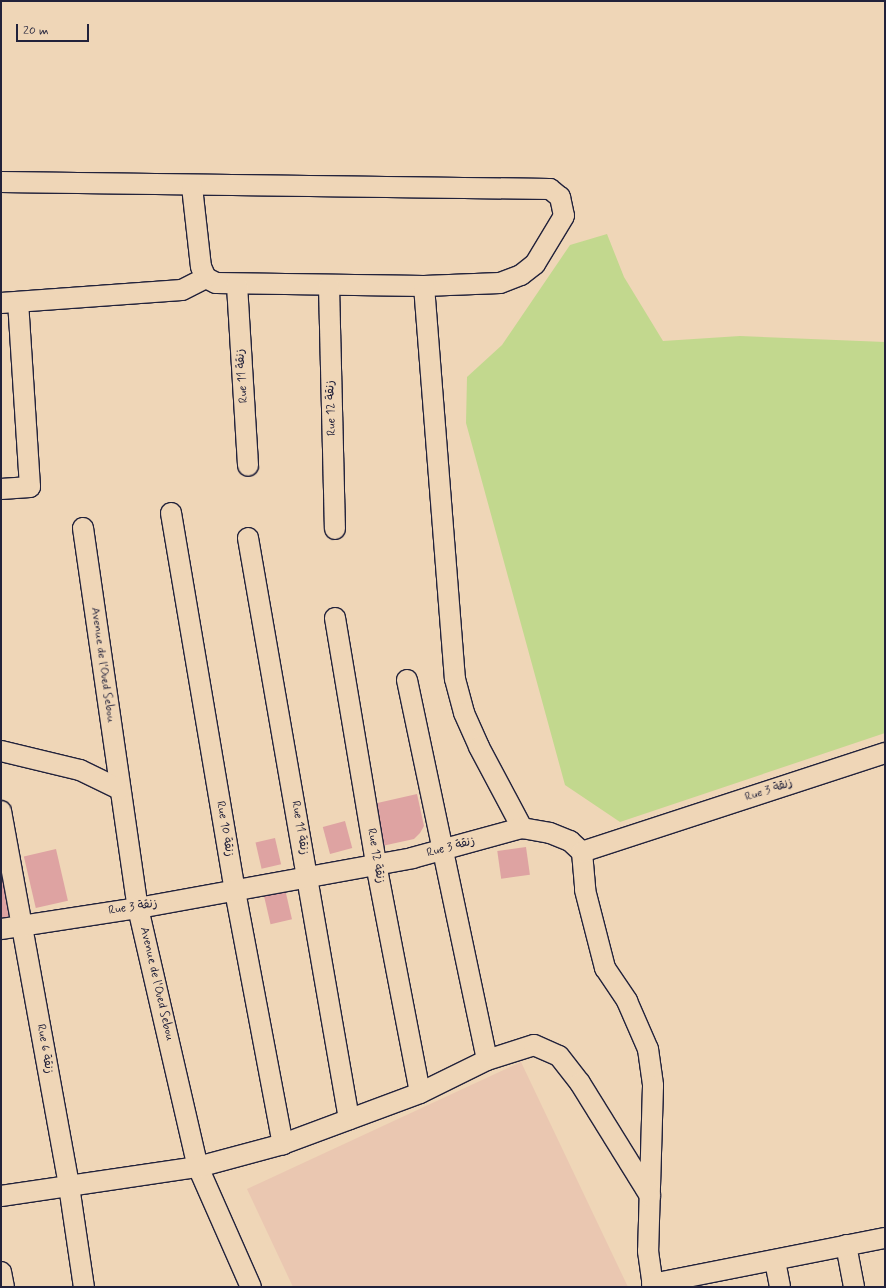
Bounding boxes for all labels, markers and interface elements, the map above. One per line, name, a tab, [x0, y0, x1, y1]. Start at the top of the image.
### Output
scale bar	[18, 16, 91, 42]
text: 20 m	[23, 23, 49, 39]
street label: Rue 11 زنقة	[234, 348, 252, 404]
street label: Rue 12 زنقة	[324, 380, 340, 436]
street label: Avenue de l'Oued Sebou	[87, 606, 117, 724]
street label: Rue 3 زنقة	[743, 777, 795, 805]
street label: Rue 10 زنقة	[212, 800, 236, 858]
street label: Rue 11 زنقة	[287, 800, 311, 856]
street label: Rue 12 زنقة	[363, 827, 387, 885]
street label: Rue 3 زنقة	[425, 835, 477, 861]
street label: Rue 3 زنقة	[107, 897, 159, 919]
street label: Avenue de l'Oued Sebou	[136, 925, 176, 1043]
street label: Rue 6 زنقة	[33, 1023, 55, 1075]

